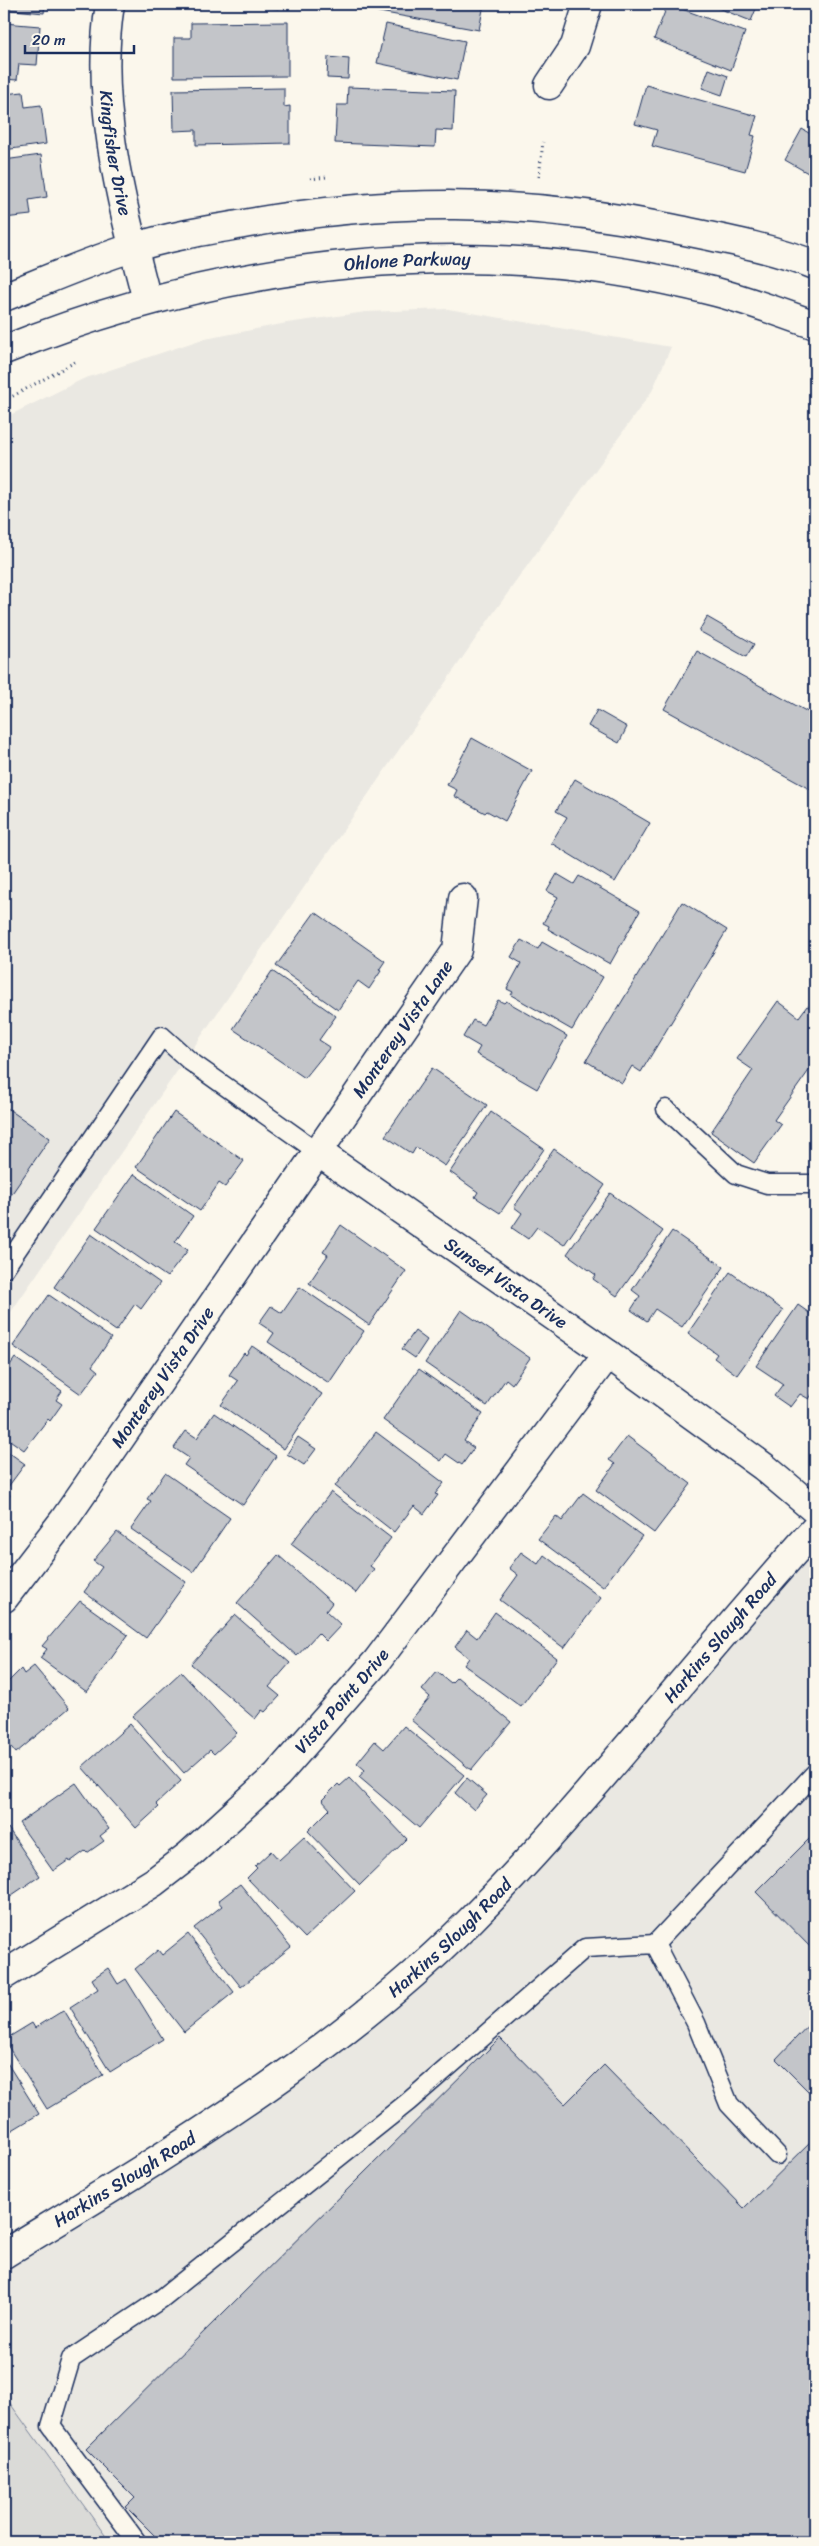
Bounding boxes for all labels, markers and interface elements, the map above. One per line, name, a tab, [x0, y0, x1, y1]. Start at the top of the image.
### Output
scale bar	[25, 22, 134, 54]
text: 20 m	[32, 27, 66, 53]
street label: Kingfisher Drive	[90, 89, 141, 219]
street label: Ohlone Parkway	[342, 243, 471, 281]
street label: Monterey Vista Lane	[343, 953, 462, 1105]
street label: Sunset Vista Drive	[437, 1228, 575, 1338]
street label: Monterey Vista Drive	[102, 1299, 223, 1455]
street label: Harkins Slough Road	[655, 1564, 786, 1711]
street label: Vista Point Drive	[286, 1641, 398, 1761]
street label: Harkins Slough Road	[380, 1869, 521, 2006]
street label: Harkins Slough Road	[47, 2122, 204, 2236]

